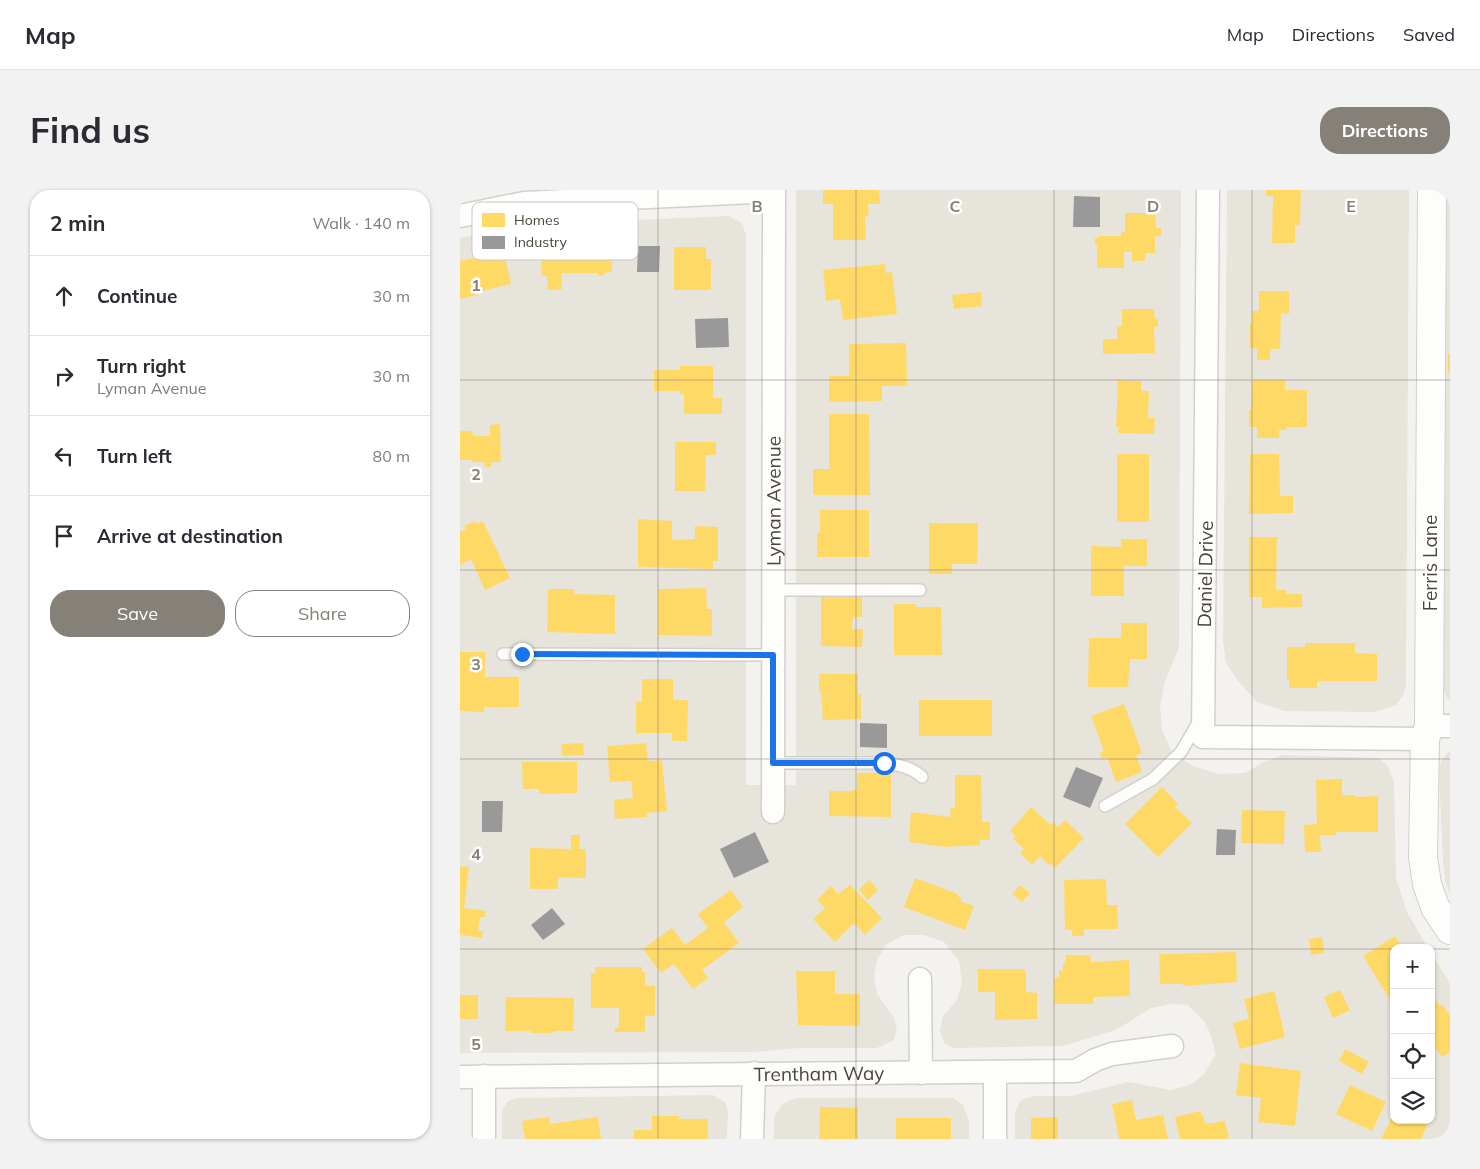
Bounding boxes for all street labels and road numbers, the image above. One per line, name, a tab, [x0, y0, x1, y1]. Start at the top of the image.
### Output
street label: Lyman Avenue	[761, 436, 786, 566]
street label: Ferris Lane	[1418, 515, 1442, 611]
street label: Daniel Drive	[1192, 520, 1218, 628]
street label: Trentham Way	[754, 1061, 884, 1086]

